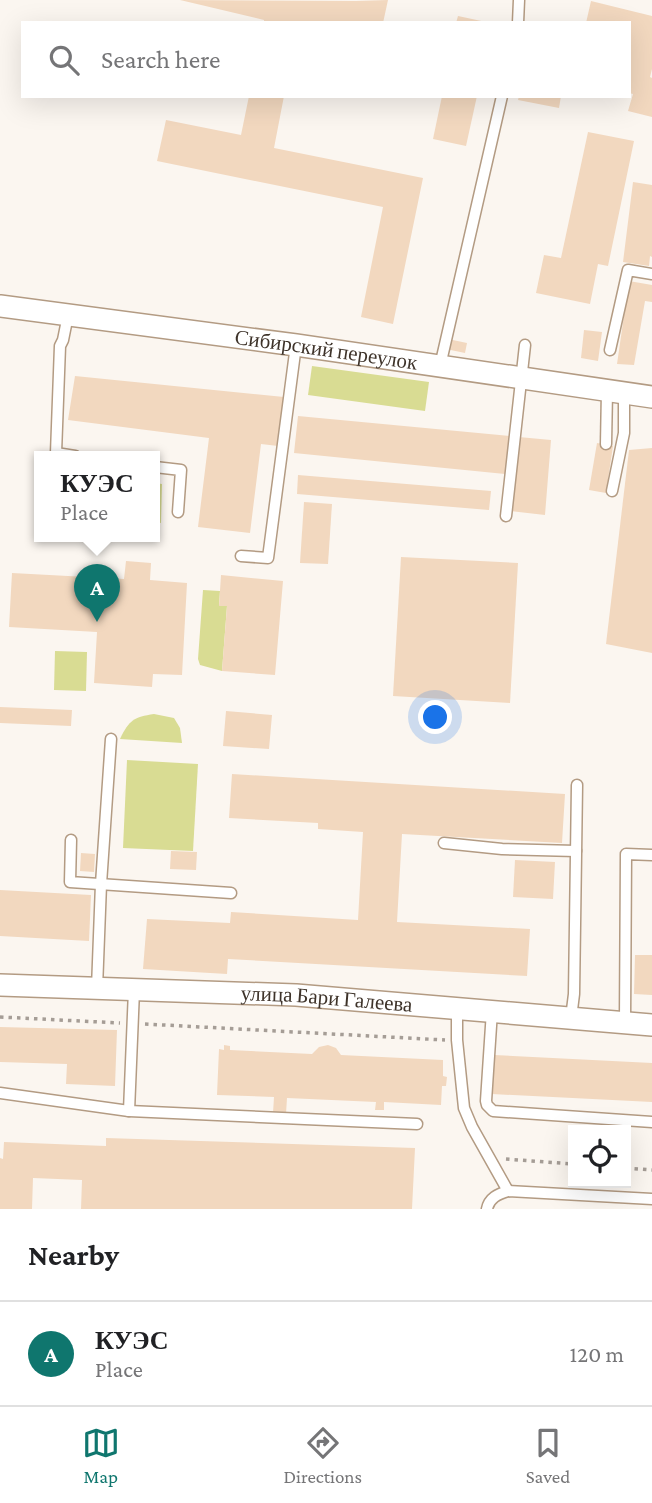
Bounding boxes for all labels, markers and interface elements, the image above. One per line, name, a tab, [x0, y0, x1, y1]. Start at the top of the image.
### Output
search box	[21, 21, 631, 98]
icon: search	[45, 41, 83, 79]
text: Search here	[101, 45, 220, 74]
street label: Сибирский переулок	[233, 325, 420, 375]
popup	[34, 451, 160, 542]
text: КУЭС	[60, 469, 134, 498]
text: Place	[60, 499, 108, 525]
pin: A	[74, 564, 120, 622]
your location	[418, 700, 452, 734]
street label: улица Бари Галеева	[240, 981, 414, 1017]
map controls	[568, 1125, 631, 1188]
button: locate	[568, 1125, 631, 1188]
text: Nearby	[28, 1238, 119, 1271]
text: КУЭС	[95, 1326, 168, 1355]
text: A	[44, 1341, 58, 1367]
text: 120 m	[570, 1341, 624, 1367]
text: Place	[95, 1356, 143, 1382]
tab: Map	[82, 1424, 120, 1487]
tab: Directions	[283, 1424, 362, 1487]
tab: Saved	[526, 1424, 570, 1487]

